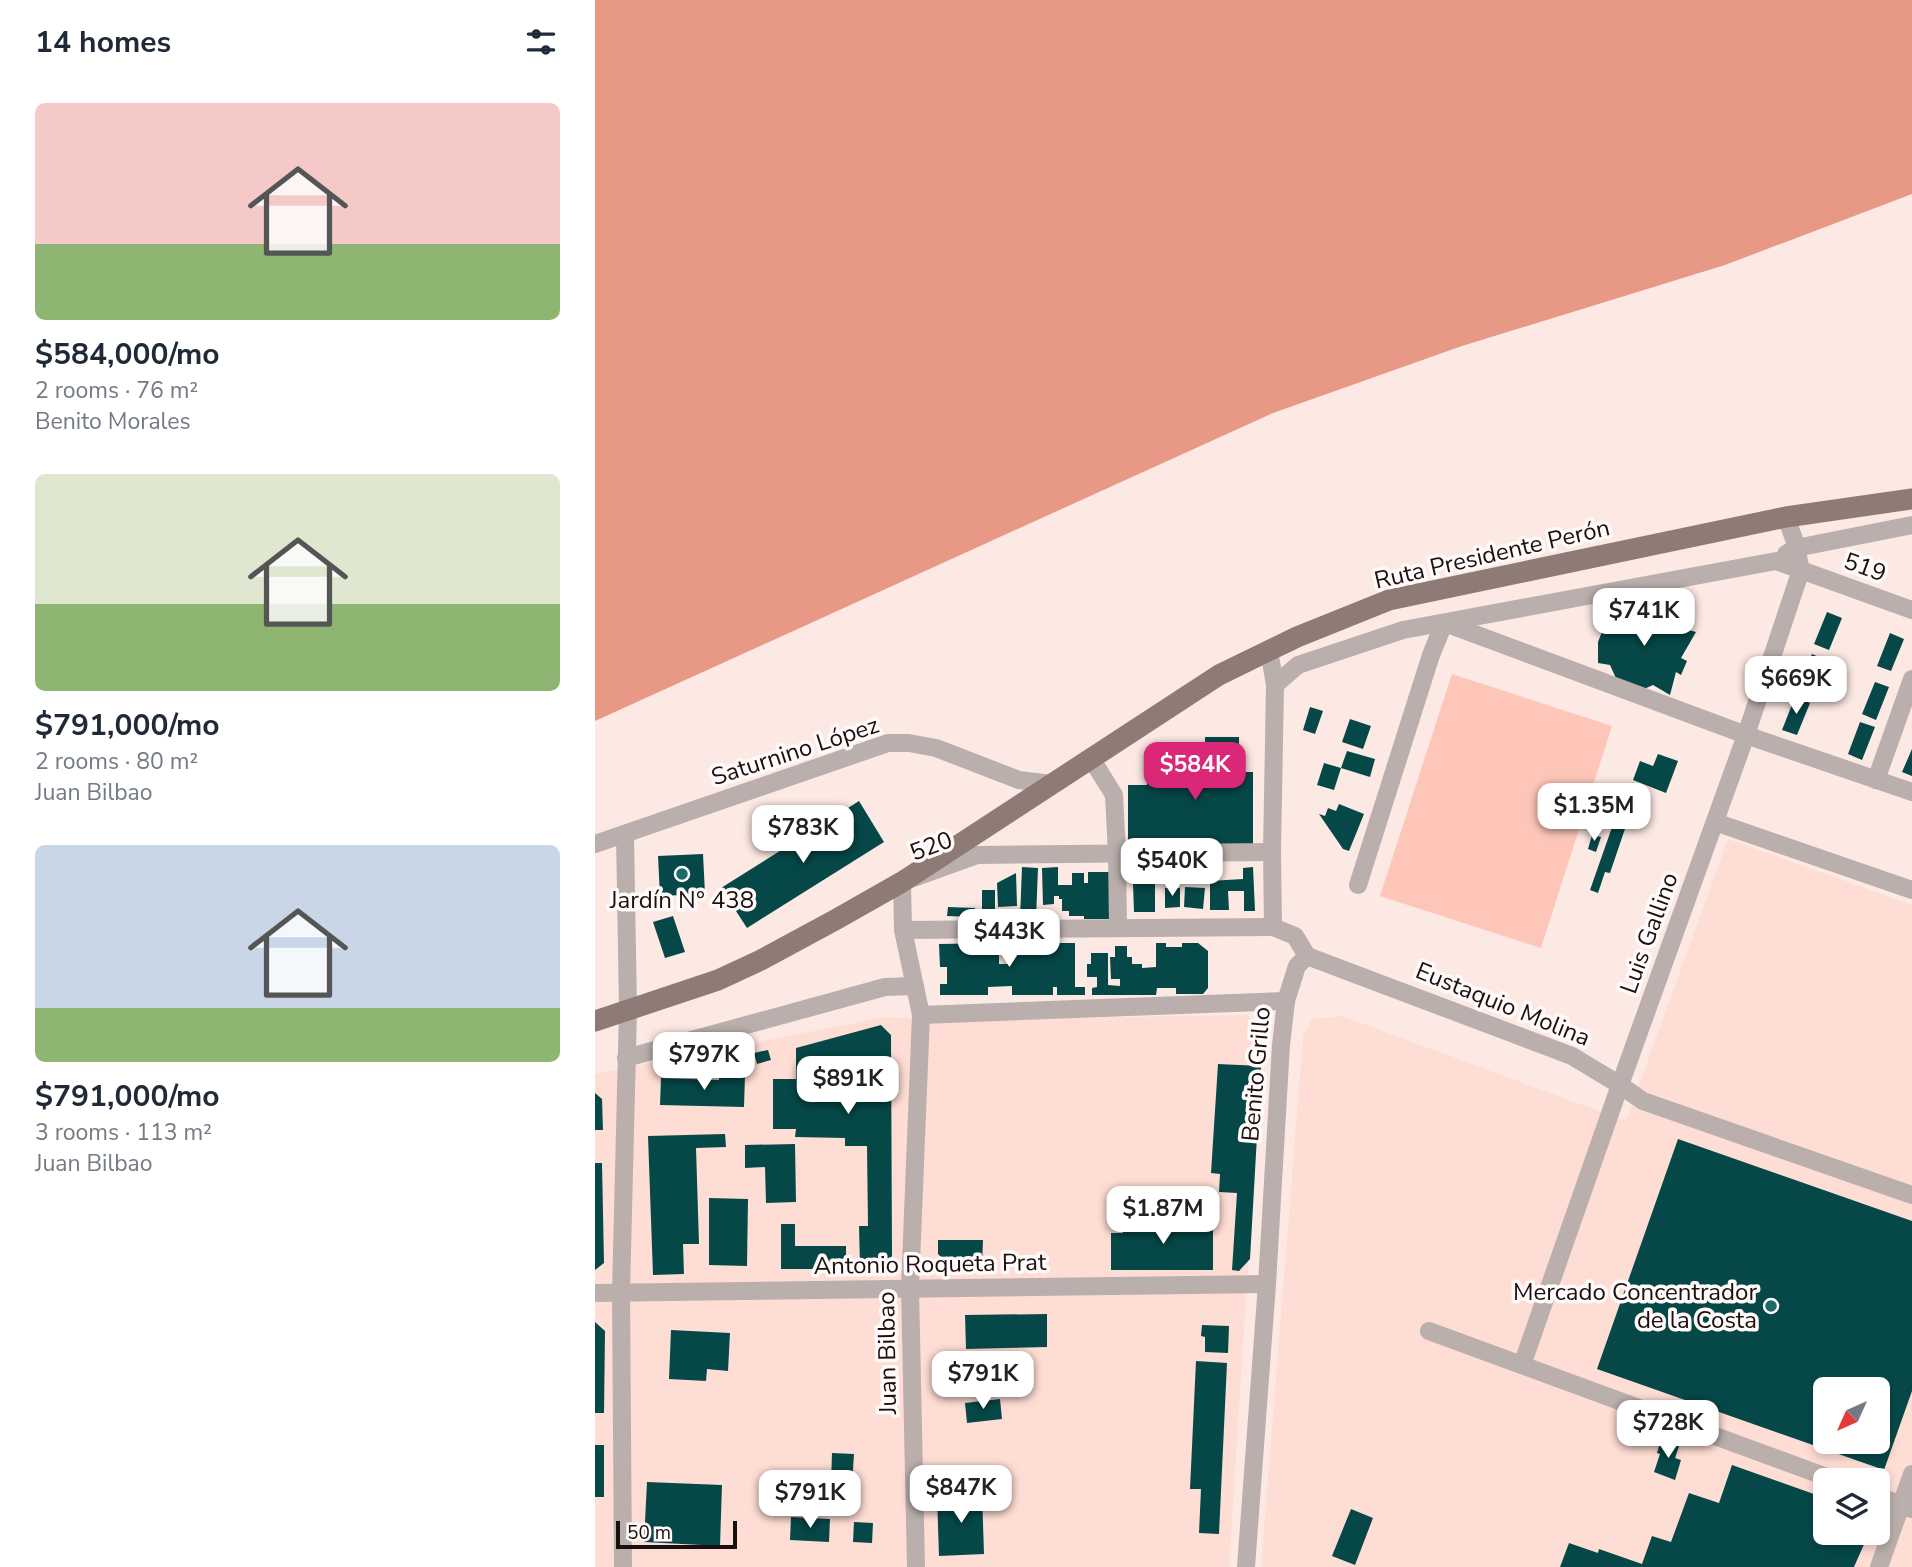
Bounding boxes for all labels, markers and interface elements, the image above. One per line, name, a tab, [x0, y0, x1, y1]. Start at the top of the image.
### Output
text: 14 homes	[35, 22, 171, 63]
icon: filters	[522, 23, 560, 61]
icon: home	[235, 148, 361, 274]
text: $584,000/mo	[35, 334, 220, 375]
text: 2 rooms · 76 m²	[35, 375, 198, 406]
text: Benito Morales	[35, 406, 191, 437]
street label: Ruta Presidente Perón	[1371, 511, 1613, 597]
icon: home	[235, 519, 361, 645]
street label: 519	[1839, 545, 1891, 589]
pin: $741K	[1595, 588, 1693, 648]
text: $741K	[1609, 595, 1679, 626]
pin: $669K	[1747, 656, 1845, 716]
text: $669K	[1761, 663, 1831, 694]
text: $791,000/mo	[35, 705, 220, 746]
street label: Saturnino López	[707, 709, 883, 793]
pin: $584K	[1146, 742, 1244, 802]
text: 2 rooms · 80 m²	[35, 746, 198, 777]
text: $584K	[1160, 749, 1230, 780]
text: Juan Bilbao	[35, 777, 153, 808]
pin: $1.35M	[1537, 784, 1651, 843]
text: $1.35M	[1554, 790, 1634, 821]
pin: $783K	[754, 806, 852, 865]
text: $783K	[768, 812, 838, 843]
street label: 520	[905, 824, 957, 868]
pin: $540K	[1123, 838, 1221, 898]
text: $540K	[1137, 845, 1207, 876]
marker: Jardín N° 438	[674, 866, 690, 882]
street label: Luis Gallino	[1612, 868, 1686, 998]
place label: Jardín N° 438	[609, 884, 754, 916]
icon: home	[235, 890, 361, 1016]
pin: $443K	[960, 909, 1058, 969]
text: $443K	[974, 916, 1044, 947]
street label: Eustaquio Molina	[1411, 954, 1595, 1054]
street label: Benito Grillo	[1234, 1005, 1278, 1143]
pin: $797K	[655, 1032, 753, 1092]
text: $797K	[669, 1039, 739, 1070]
pin: $891K	[799, 1056, 897, 1116]
text: $891K	[813, 1063, 883, 1094]
text: $791,000/mo	[35, 1076, 220, 1117]
text: 3 rooms · 113 m²	[35, 1117, 212, 1148]
text: Juan Bilbao	[35, 1148, 153, 1179]
pin: $1.87M	[1106, 1186, 1220, 1246]
text: $1.87M	[1123, 1193, 1203, 1224]
street label: Antonio Roqueta Prat	[813, 1246, 1047, 1282]
place label: Mercado Concentrador de la Costa	[1513, 1276, 1757, 1336]
street label: Juan Bilbao	[870, 1291, 904, 1416]
marker: Mercado Concentrador de la Costa	[1763, 1298, 1779, 1314]
pin: $791K	[934, 1352, 1032, 1411]
text: $791K	[948, 1358, 1018, 1389]
north arrow	[1813, 1377, 1890, 1454]
map controls	[1813, 1377, 1890, 1545]
pin: $728K	[1619, 1400, 1717, 1460]
text: $728K	[1633, 1407, 1703, 1438]
pin: $847K	[912, 1466, 1010, 1525]
button: layers	[1813, 1468, 1890, 1545]
pin: $791K	[761, 1470, 859, 1530]
text: $847K	[926, 1472, 996, 1503]
text: $791K	[775, 1477, 845, 1508]
scale bar	[616, 1518, 737, 1550]
text: 50 m	[627, 1520, 671, 1546]

